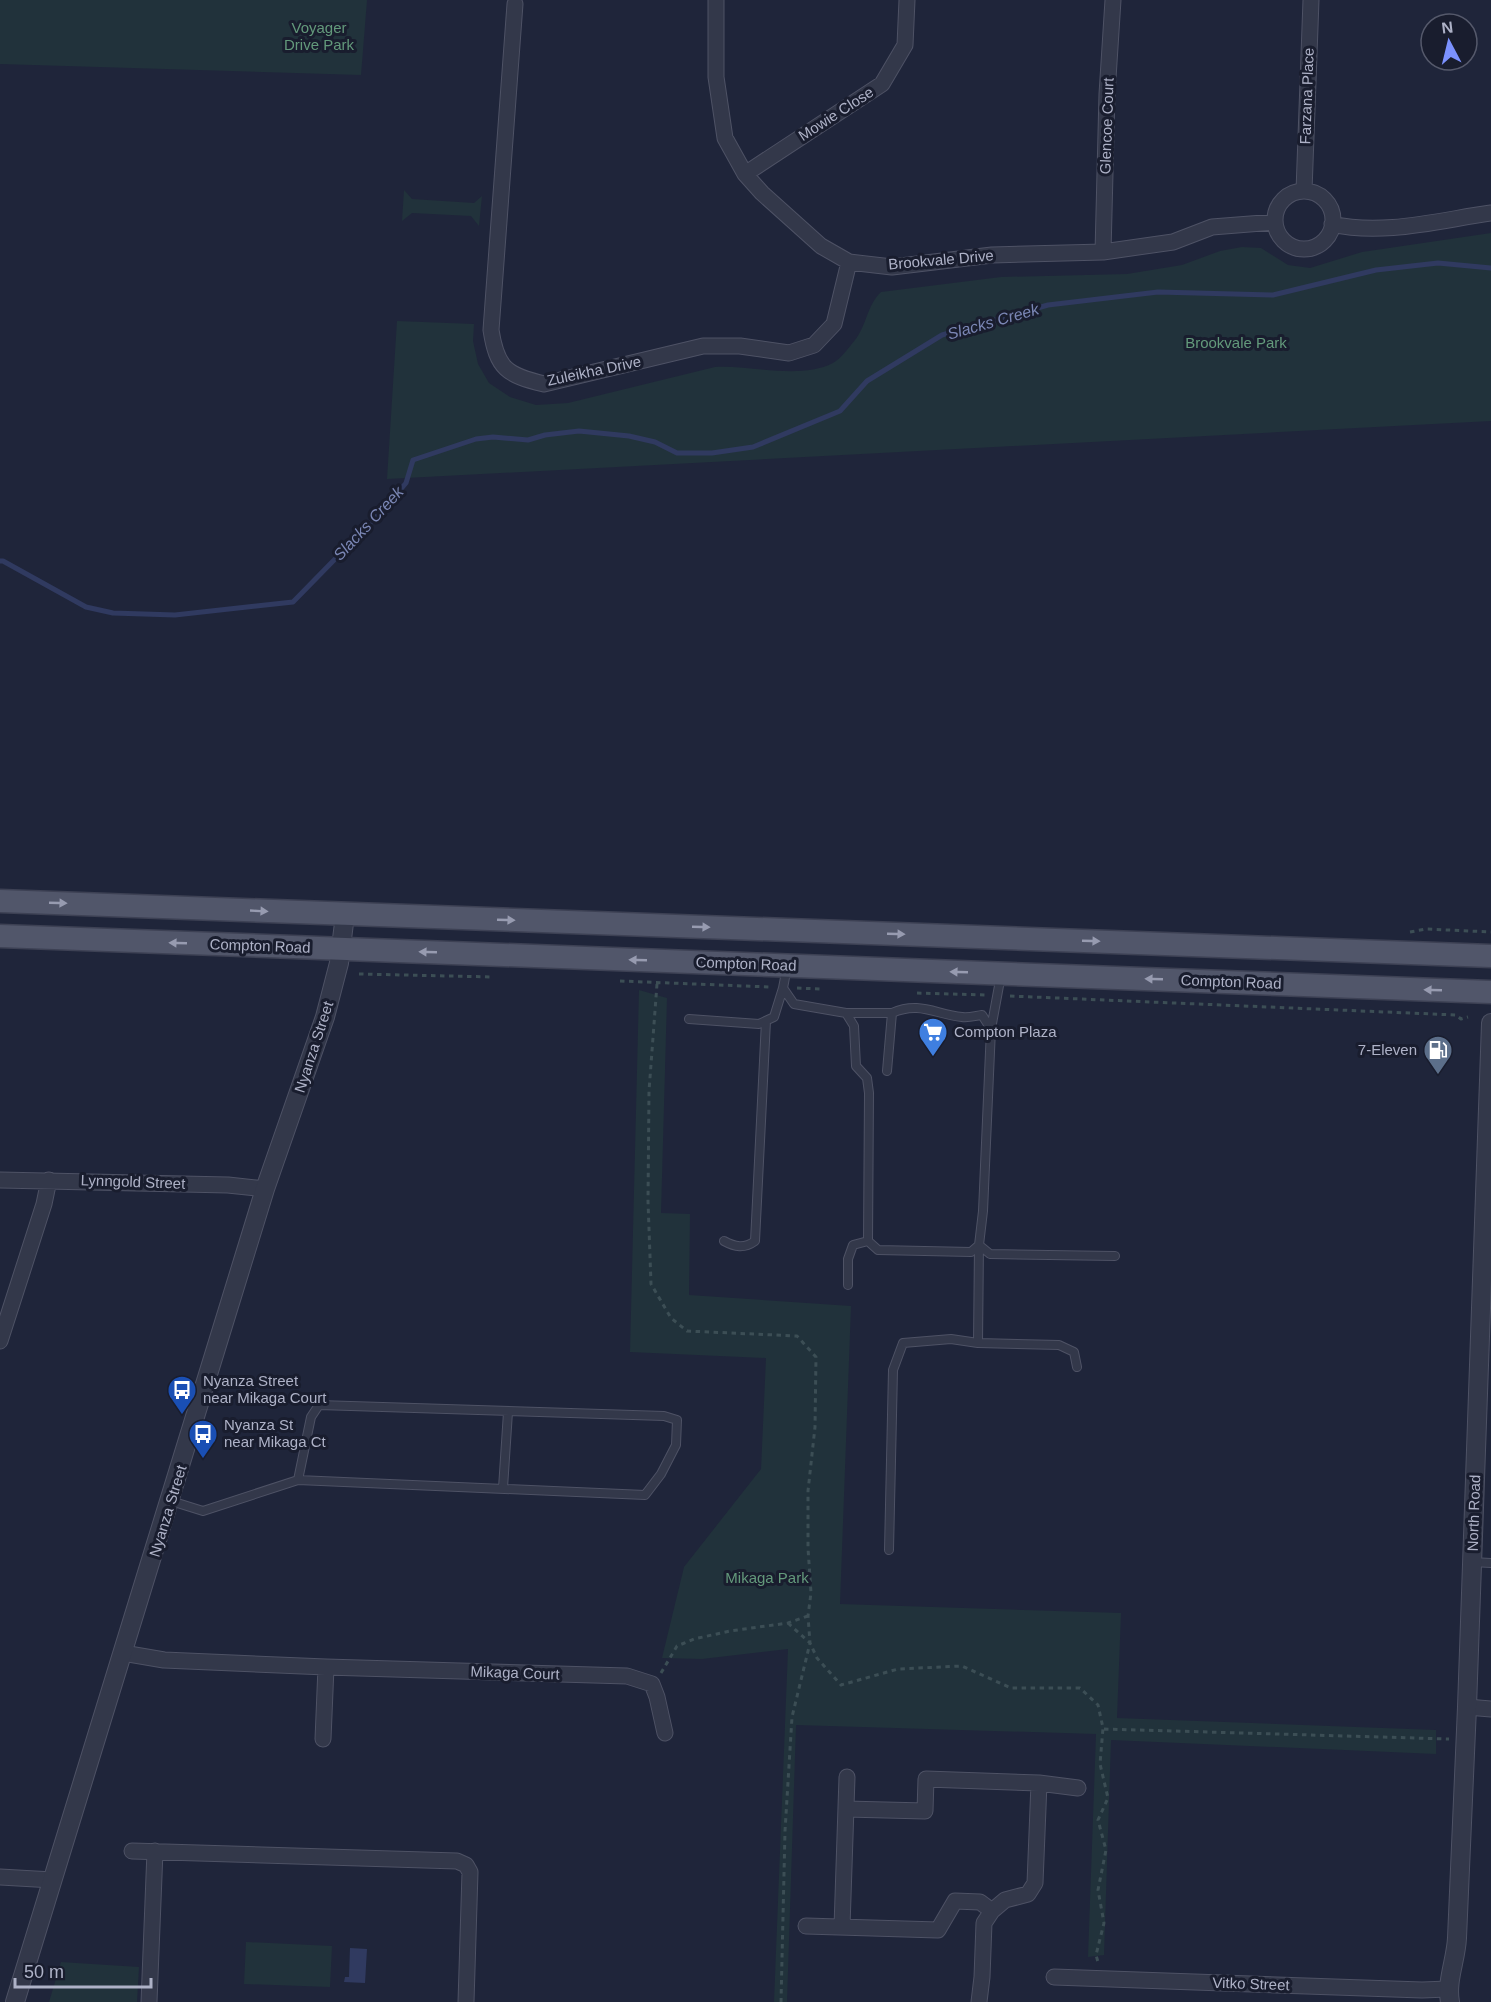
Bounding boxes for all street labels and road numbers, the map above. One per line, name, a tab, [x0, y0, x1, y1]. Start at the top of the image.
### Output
street label: Farzana Place	[1296, 47, 1317, 145]
street label: Glencoe Court	[1096, 77, 1117, 175]
street label: Mowie Close	[795, 83, 876, 144]
street label: Brookvale Drive	[887, 246, 994, 273]
street label: Zuleikha Drive	[545, 352, 643, 389]
street label: Compton Road	[209, 935, 311, 956]
street label: Compton Road	[695, 953, 797, 974]
street label: Compton Road	[1180, 971, 1282, 992]
street label: Nyanza Street	[291, 998, 337, 1095]
street label: Lynngold Street	[80, 1171, 186, 1192]
street label: Nyanza Street	[145, 1462, 190, 1559]
street label: North Road	[1464, 1474, 1483, 1552]
street label: Mikaga Court	[470, 1662, 561, 1683]
street label: Vitko Street	[1212, 1974, 1291, 1993]

